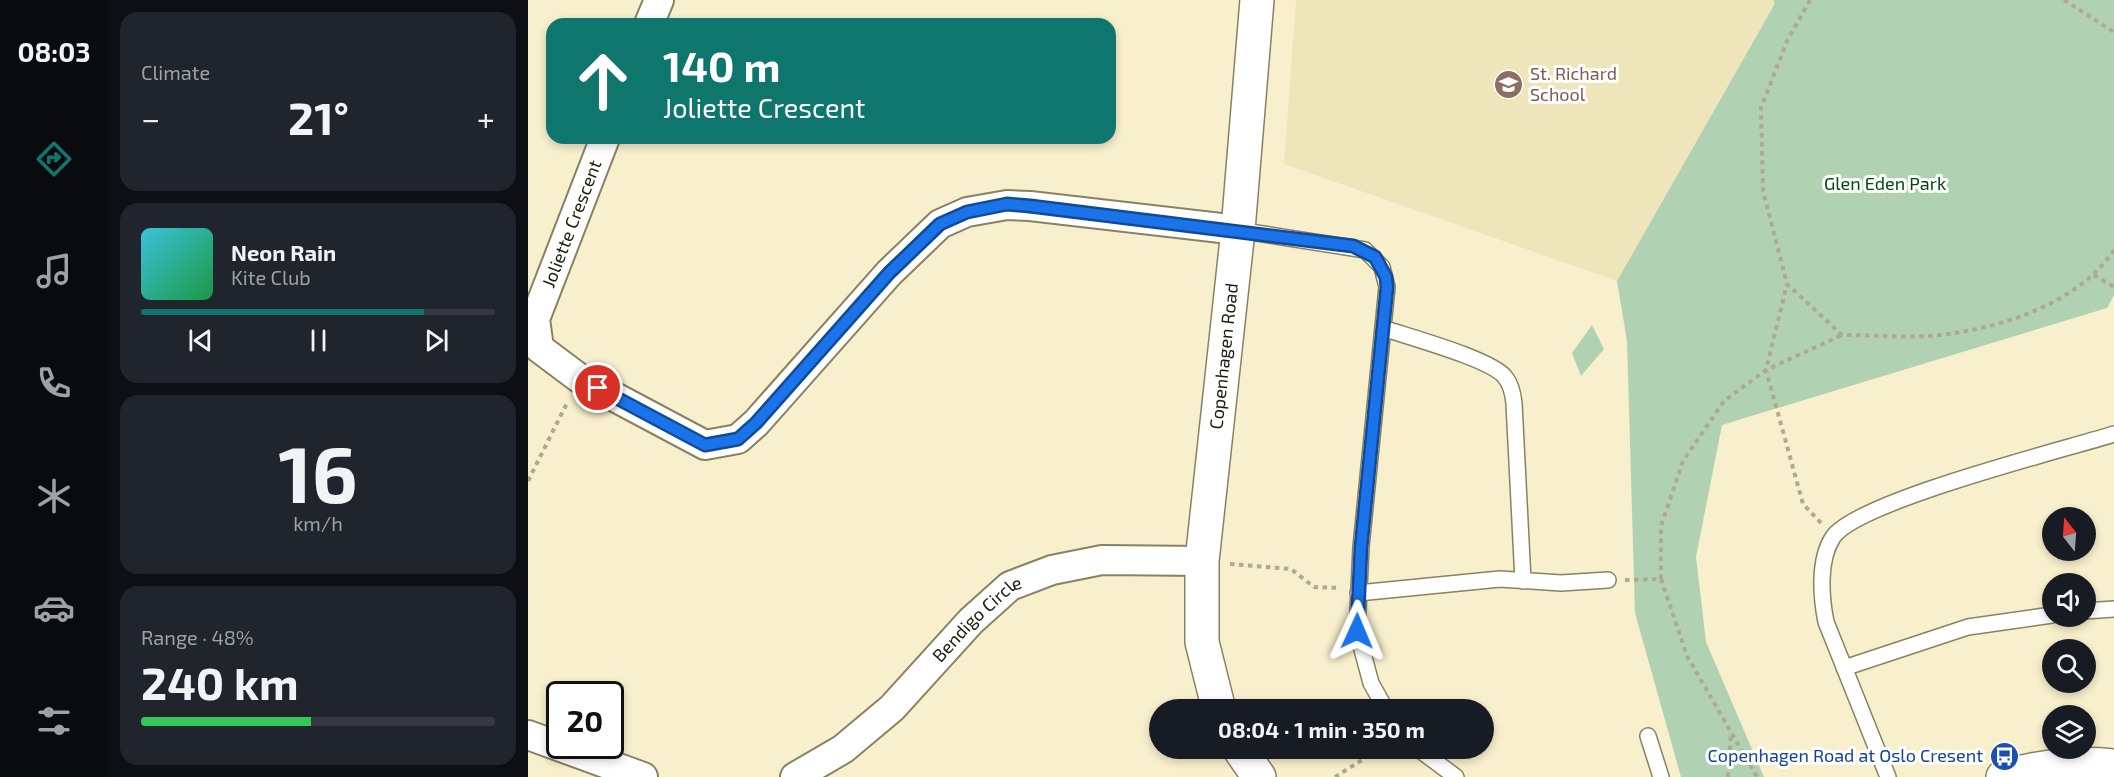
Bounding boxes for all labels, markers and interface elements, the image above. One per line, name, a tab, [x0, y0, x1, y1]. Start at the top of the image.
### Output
text: 08:03	[17, 35, 91, 67]
text: 140 m	[663, 40, 780, 90]
icon: ahead	[564, 42, 642, 120]
text: Climate	[141, 60, 210, 84]
place label: St. Richard School	[1530, 62, 1617, 105]
school or university icon: St. Richard School	[1493, 68, 1525, 100]
text: 21°	[288, 90, 349, 144]
text: Joliette Crescent	[663, 91, 865, 123]
text: −	[141, 98, 160, 138]
text: +	[477, 98, 495, 138]
icon: directions	[33, 138, 75, 180]
street label: Joliette Crescent	[537, 157, 606, 291]
park label: Glen Eden Park	[1824, 172, 1946, 194]
text: Neon Rain	[231, 239, 336, 265]
icon: music	[33, 250, 75, 292]
text: Kite Club	[231, 265, 311, 289]
street label: Copenhagen Road	[1204, 282, 1242, 430]
icon: previous	[184, 324, 217, 357]
icon: pause	[302, 324, 335, 357]
icon: next	[420, 324, 453, 357]
icon: phone	[33, 362, 75, 404]
pin	[572, 362, 623, 413]
icon: arrive	[581, 371, 614, 404]
text: 16	[278, 425, 358, 519]
icon: climate	[33, 475, 75, 517]
north arrow	[2042, 507, 2096, 561]
map controls	[2042, 507, 2096, 759]
text: km/h	[293, 511, 343, 535]
street label: Bendigo Circle	[927, 571, 1024, 666]
button: sound	[2042, 573, 2096, 627]
icon: car	[33, 587, 75, 629]
position arrow	[1325, 599, 1389, 663]
text: Range · 48%	[141, 625, 254, 649]
button: search	[2042, 639, 2096, 693]
text: 240 km	[141, 655, 299, 709]
speed limit sign: 20	[546, 681, 624, 759]
icon: filters	[33, 700, 75, 742]
button: layers	[2042, 705, 2096, 759]
text: 08:04 · 1 min · 350 m	[1218, 716, 1425, 742]
bus stop icon: Copenhagen Road at Oslo Cresent	[1988, 740, 2020, 772]
place label: Copenhagen Road at Oslo Cresent	[1707, 744, 1983, 766]

